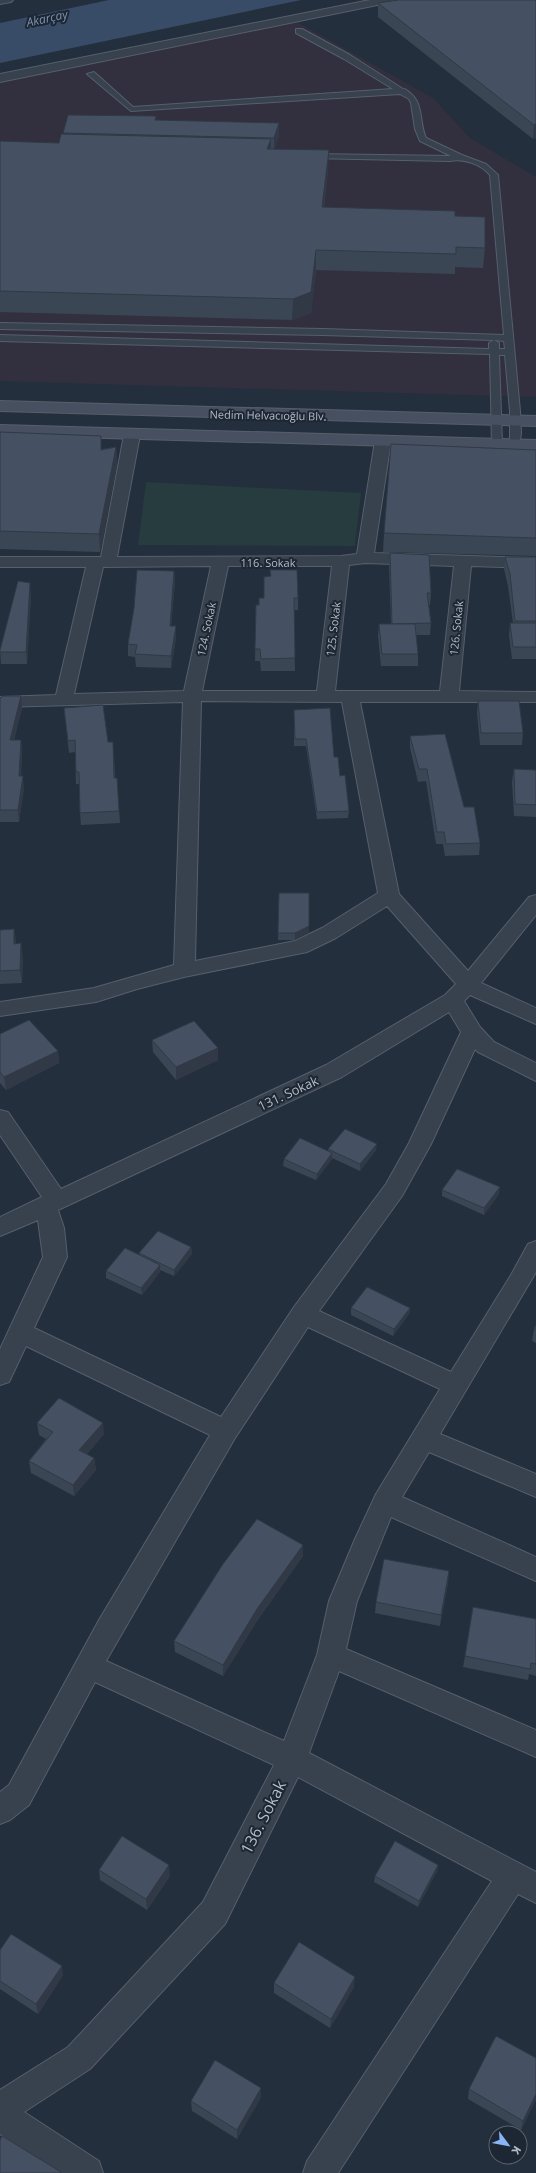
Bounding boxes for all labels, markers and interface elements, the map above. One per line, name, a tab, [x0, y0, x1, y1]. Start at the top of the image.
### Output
water label: Akarçay	[24, 5, 71, 31]
street label: Nedim Helvacıoğlu Blv.	[209, 406, 327, 424]
street label: 116. Sokak	[241, 555, 296, 570]
street label: 124. Sokak	[193, 600, 219, 657]
street label: 126. Sokak	[446, 600, 466, 656]
street label: 125. Sokak	[322, 601, 344, 657]
street label: 131. Sokak	[255, 1071, 321, 1115]
street label: 136. Sokak	[235, 1776, 291, 1858]
north arrow	[488, 2125, 528, 2165]
text: K	[508, 2143, 525, 2158]

